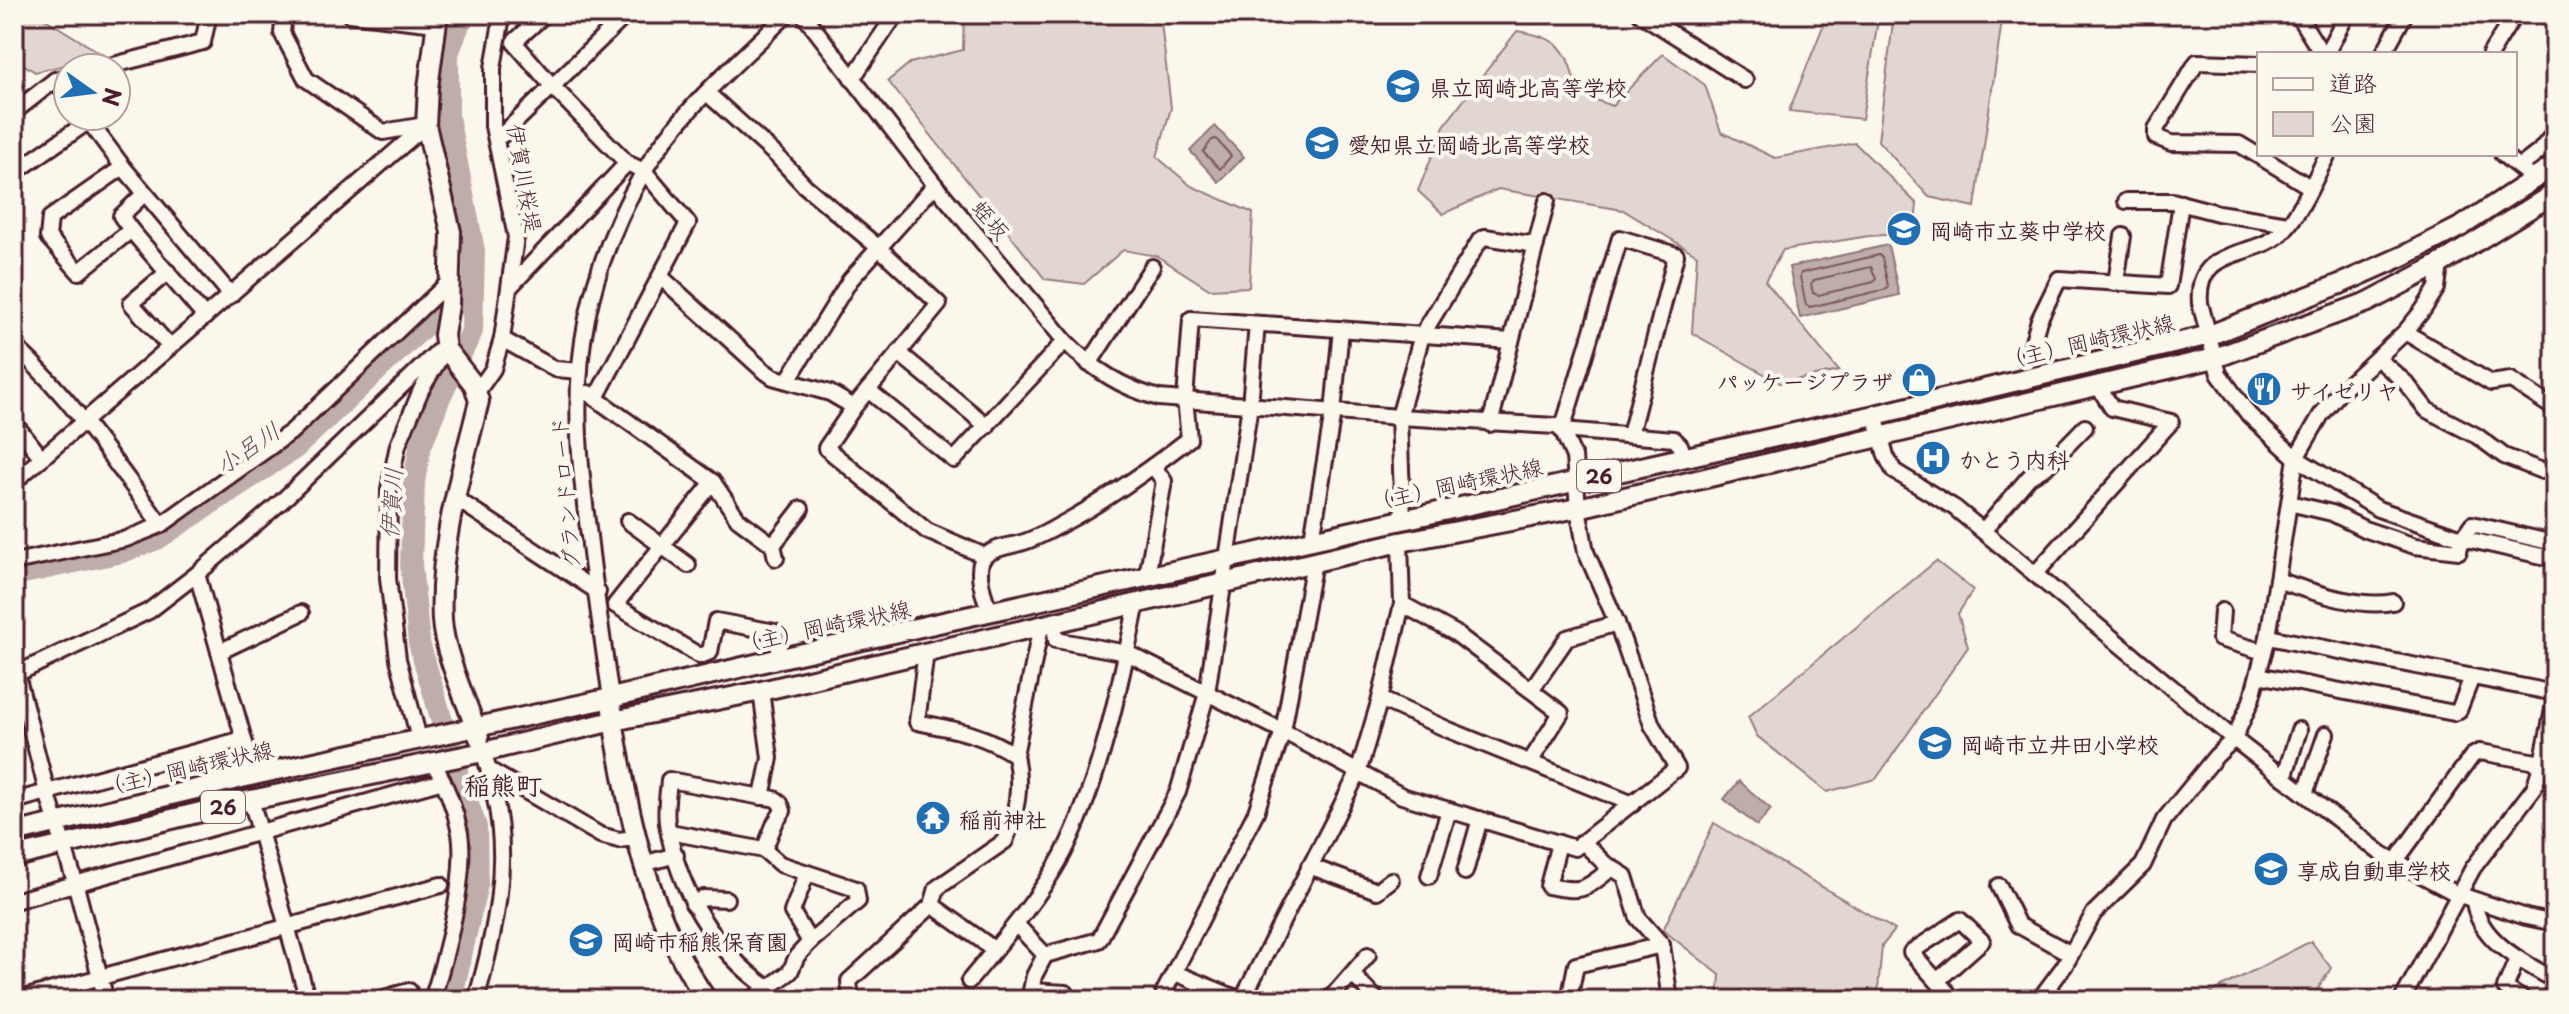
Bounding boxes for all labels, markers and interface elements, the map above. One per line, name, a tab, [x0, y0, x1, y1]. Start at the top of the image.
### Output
north arrow	[52, 52, 132, 132]
legend	[2257, 52, 2517, 156]
text: 道路	[2329, 64, 2377, 100]
school or university icon: 県立岡崎北高等学校	[1384, 67, 1422, 105]
place label: 県立岡崎北高等学校	[1429, 70, 1627, 103]
text: N	[95, 85, 131, 110]
text: 公園	[2329, 104, 2377, 140]
street label: 伊賀川桜堤	[500, 121, 552, 235]
school or university icon: 愛知県立岡崎北高等学校	[1303, 124, 1341, 162]
place label: 愛知県立岡崎北高等学校	[1348, 127, 1590, 160]
street label: 蛭坂	[965, 192, 1019, 246]
school or university icon: 岡崎市立葵中学校	[1885, 210, 1923, 248]
place label: 岡崎市立葵中学校	[1930, 213, 2106, 246]
street label: （主）岡崎環状線	[1999, 304, 2177, 376]
shop icon: パッケージプラザ	[1900, 361, 1938, 399]
place label: パッケージプラザ	[1717, 364, 1893, 397]
restaurant icon: サイゼリヤ	[2245, 370, 2283, 408]
place label: サイゼリヤ	[2290, 373, 2399, 406]
water label: 小呂川	[207, 412, 287, 482]
street label: グランドロード	[541, 415, 587, 571]
hospital icon: かとう内科	[1914, 439, 1952, 477]
place label: かとう内科	[1959, 442, 2069, 475]
street label: （主）岡崎環状線	[1366, 449, 1546, 517]
road number: 26	[1577, 460, 1621, 492]
water label: 伊賀川	[370, 466, 410, 540]
street label: （主）岡崎環状線	[734, 591, 914, 659]
school or university icon: 岡崎市立井田小学校	[1916, 724, 1954, 762]
place label: 岡崎市立井田小学校	[1961, 727, 2159, 760]
street label: （主）岡崎環状線	[98, 731, 276, 803]
district label: 稲熊町	[464, 765, 542, 804]
road number: 26	[201, 791, 245, 823]
temple icon: 稲前神社	[914, 799, 952, 837]
place label: 稲前神社	[959, 802, 1047, 835]
school or university icon: 享成自動車学校	[2252, 850, 2290, 888]
place label: 享成自動車学校	[2297, 853, 2451, 886]
school or university icon: 岡崎市稲熊保育園	[567, 921, 605, 959]
place label: 岡崎市稲熊保育園	[612, 924, 788, 957]

